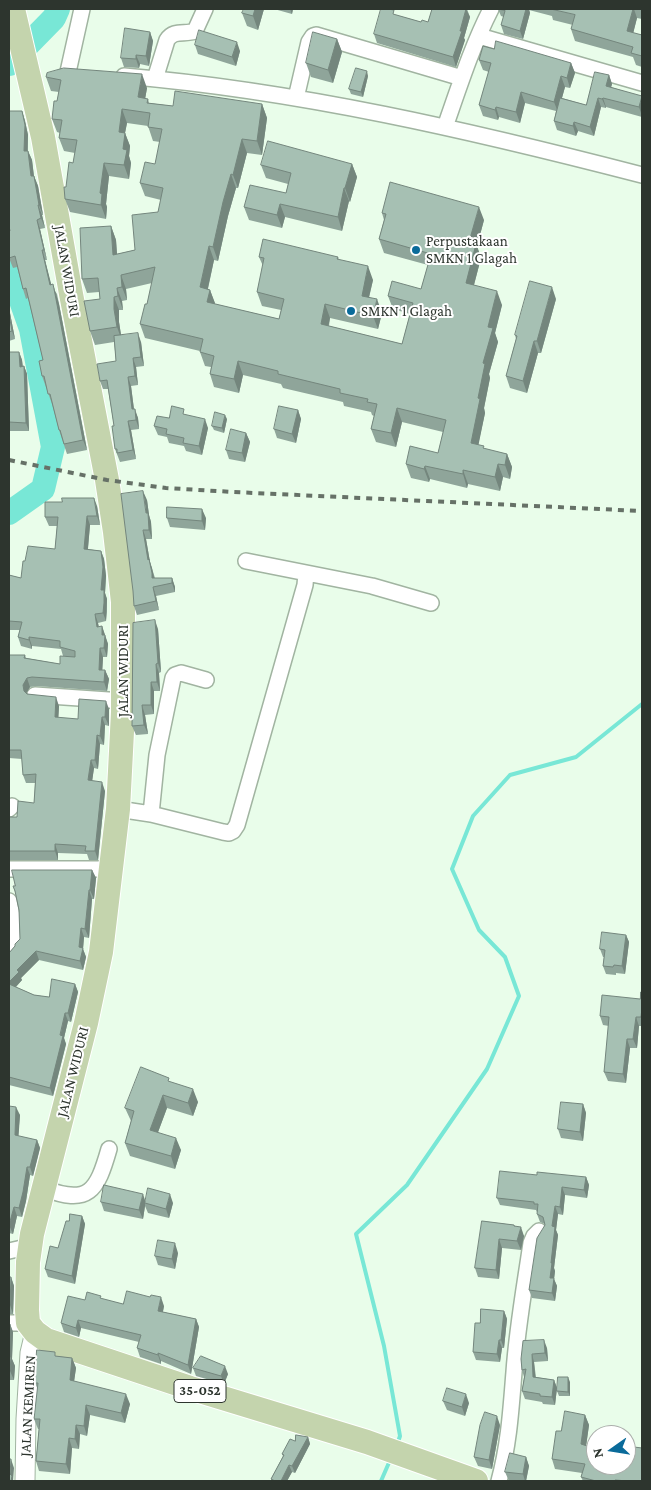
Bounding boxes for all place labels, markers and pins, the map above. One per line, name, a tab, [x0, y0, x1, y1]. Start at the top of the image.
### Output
place label: Perpustakaan SMKN 1 Glagah	[426, 232, 517, 267]
marker: Perpustakaan SMKN 1 Glagah	[410, 244, 422, 256]
place label: SMKN 1 Glagah	[361, 302, 452, 320]
marker: SMKN 1 Glagah	[345, 305, 357, 317]

